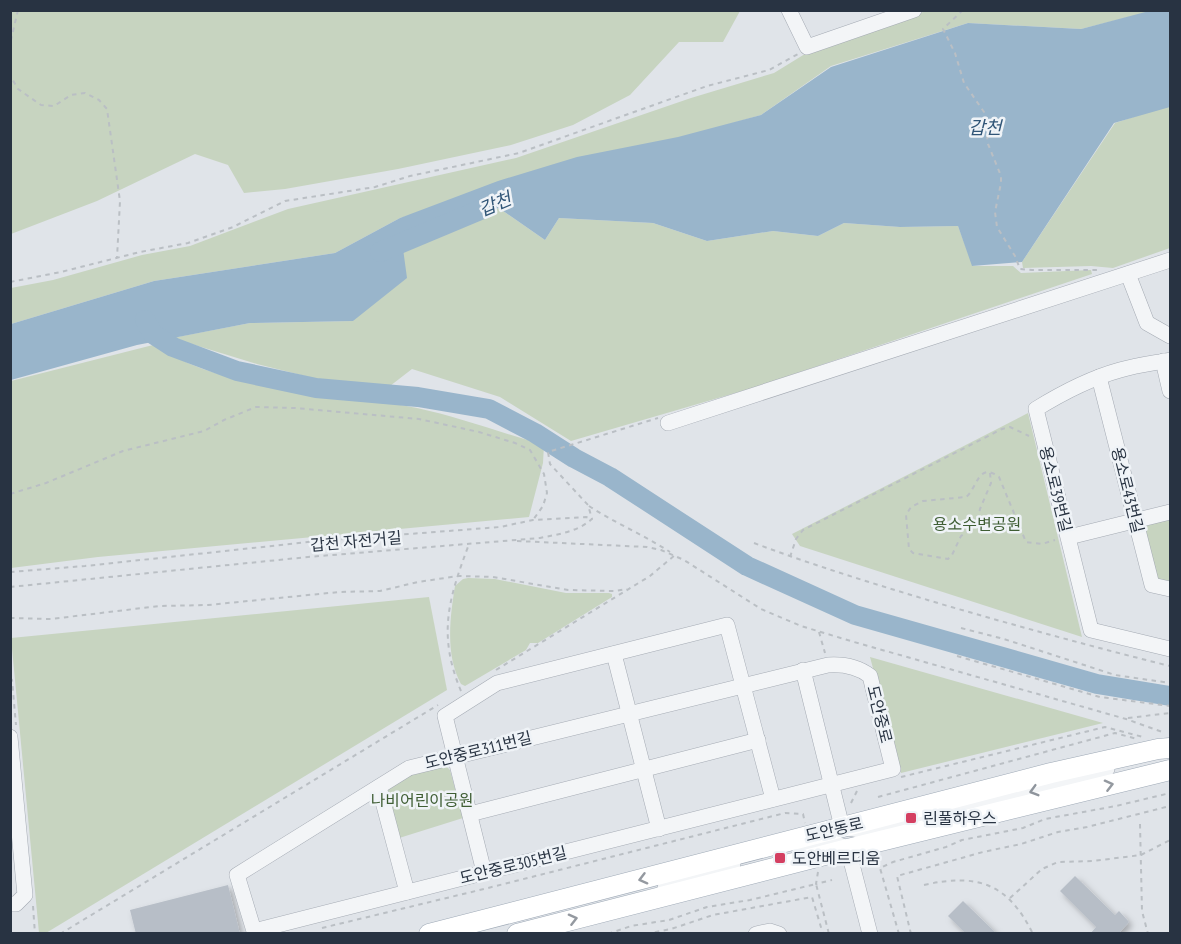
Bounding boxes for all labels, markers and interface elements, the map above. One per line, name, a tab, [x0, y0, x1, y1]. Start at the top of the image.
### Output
water label: 갑천	[968, 116, 1004, 139]
water label: 갑천	[475, 186, 517, 221]
street label: 용소로39번길	[1036, 444, 1076, 534]
street label: 용소로43번길	[1108, 445, 1148, 535]
park label: 용소수변공원	[933, 514, 1021, 534]
street label: 갑천 자전거길	[309, 527, 403, 555]
street label: 도안중로	[863, 683, 897, 745]
street label: 도안중로311번길	[422, 727, 534, 773]
one-way arrow	[1104, 780, 1114, 793]
one-way arrow	[1029, 784, 1040, 796]
park label: 나비어린이공원	[370, 790, 474, 810]
place label: 린풀하우스	[923, 808, 997, 828]
marker: 린풀하우스	[904, 811, 918, 825]
street label: 도안동로	[803, 813, 865, 845]
street label: 도안중로305번길	[457, 842, 569, 888]
place label: 도안베르디움	[792, 848, 880, 868]
marker: 도안베르디움	[773, 851, 787, 865]
one-way arrow	[639, 872, 649, 884]
one-way arrow	[568, 914, 578, 927]

